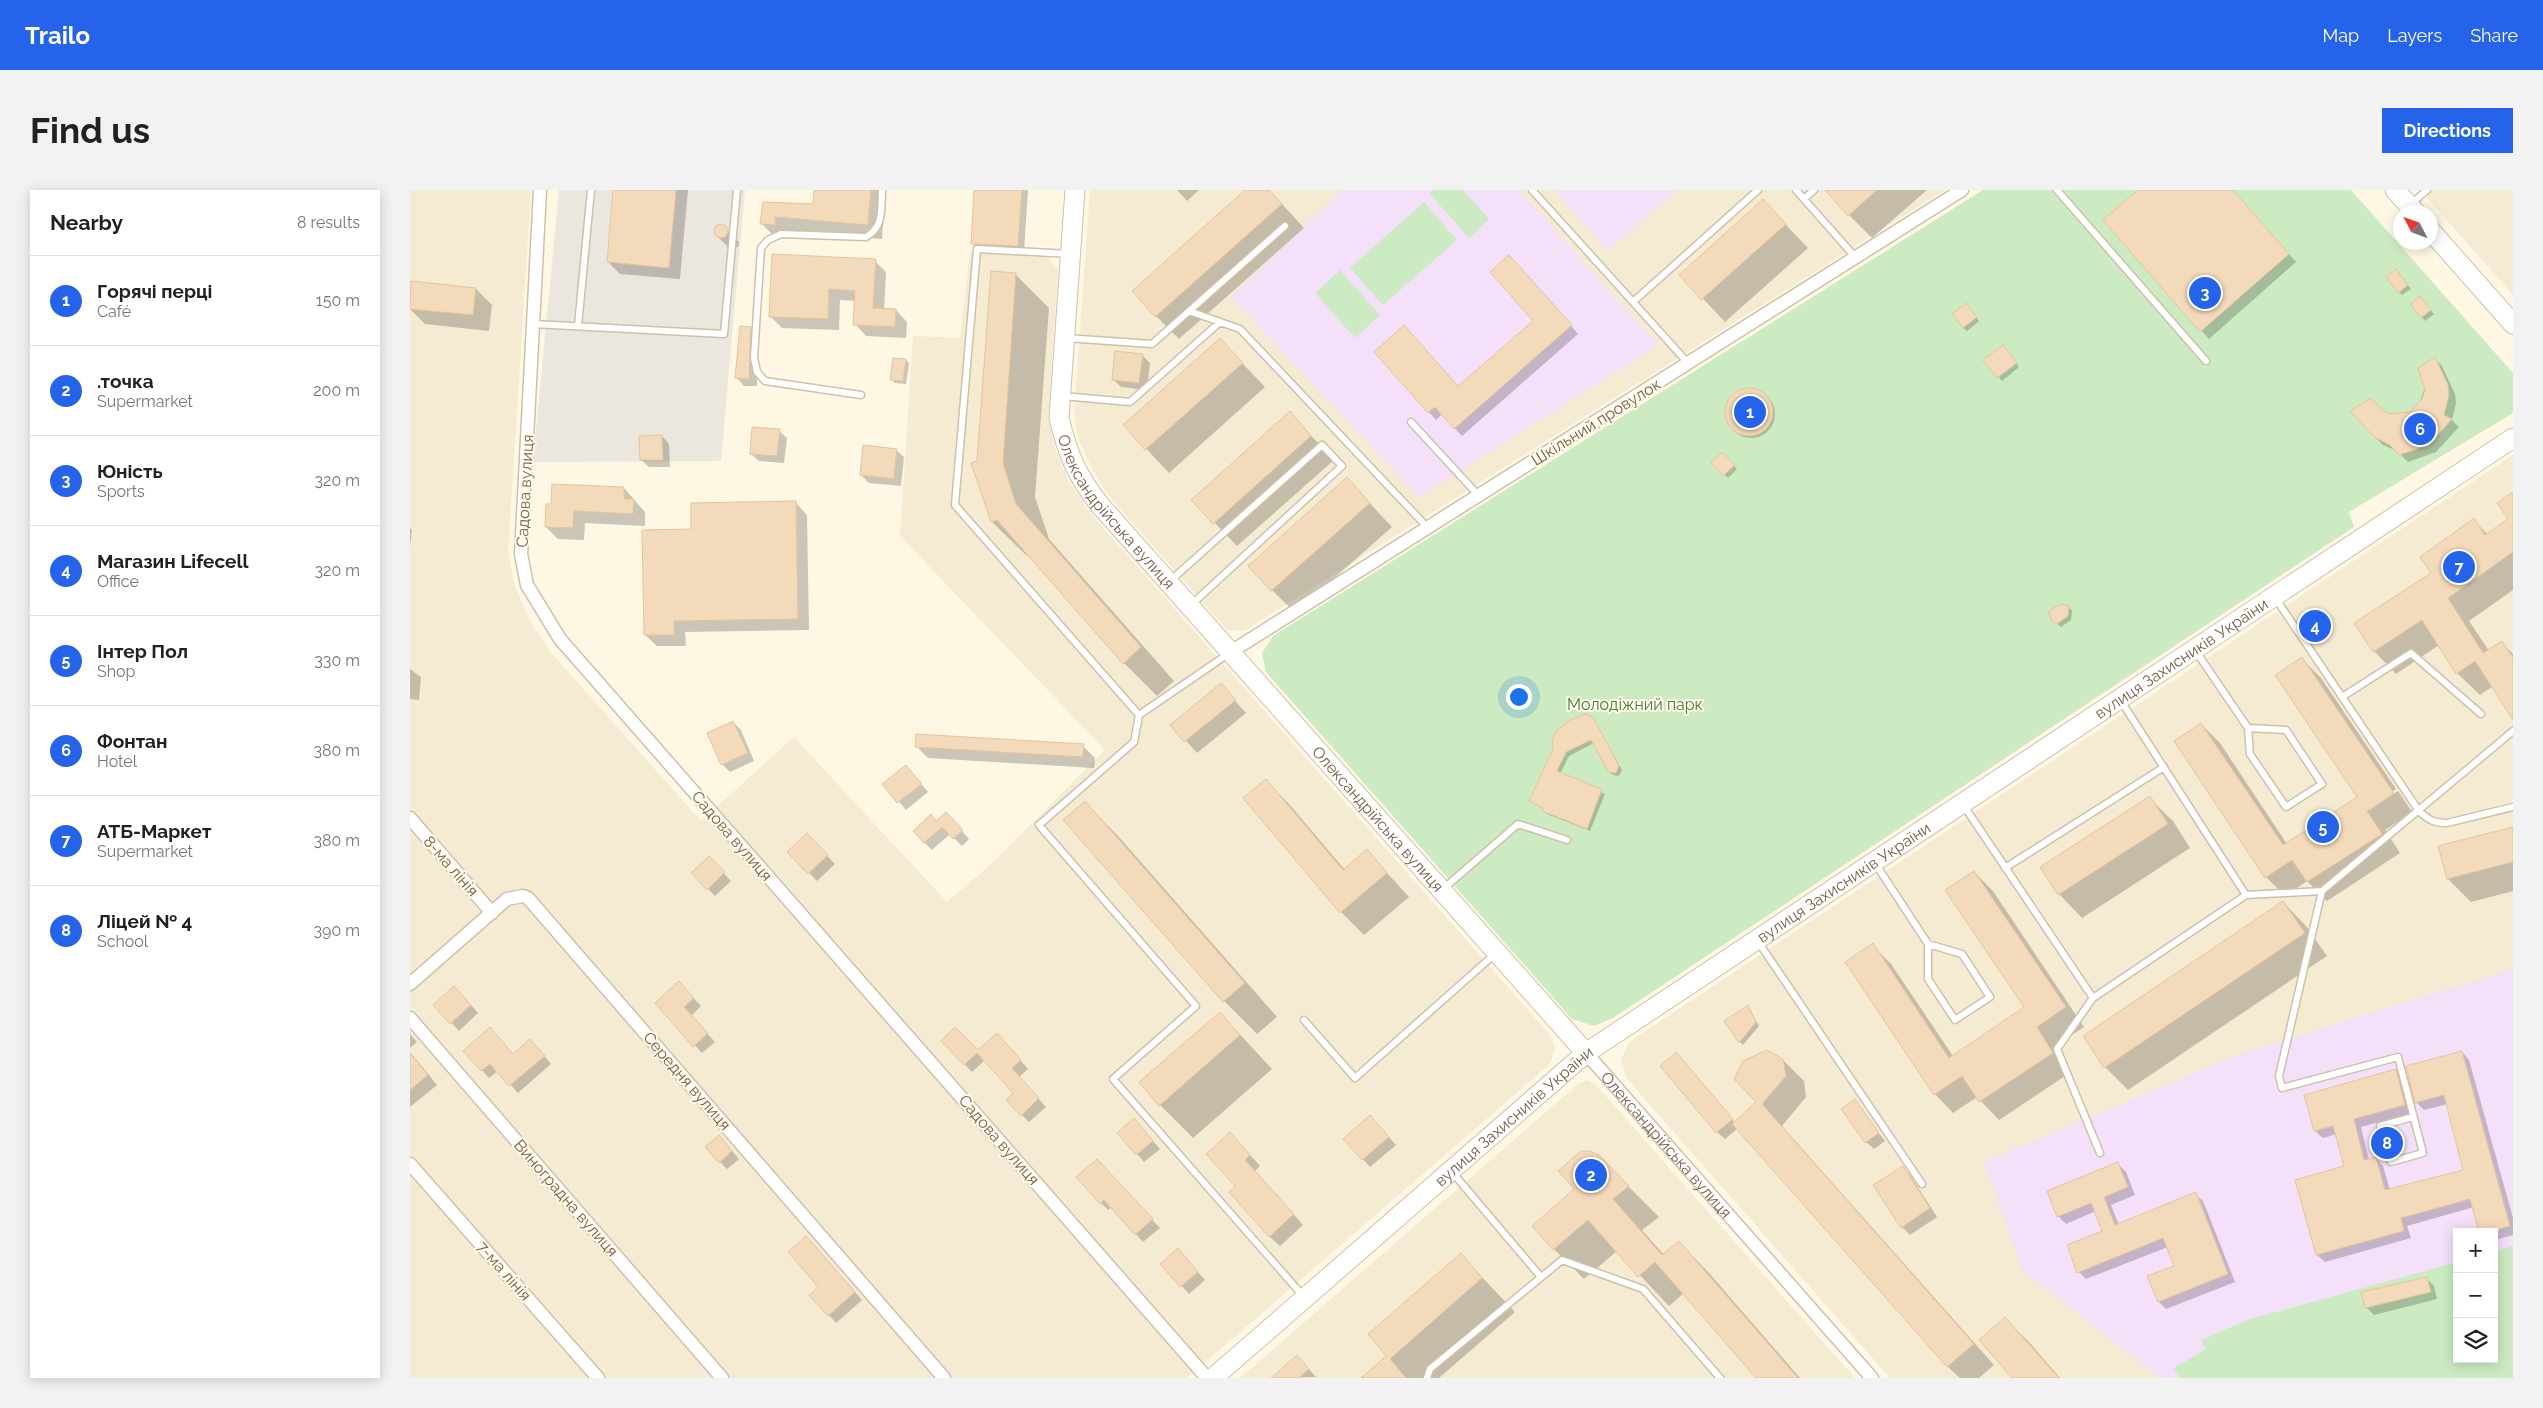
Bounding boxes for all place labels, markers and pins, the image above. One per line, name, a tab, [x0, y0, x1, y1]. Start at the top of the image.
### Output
pin: 3	[2189, 274, 2221, 312]
pin: 1	[1734, 393, 1766, 431]
pin: 6	[2404, 410, 2436, 448]
pin: 7	[2443, 548, 2475, 586]
pin: 4	[2299, 607, 2331, 645]
pin: 5	[2307, 808, 2339, 846]
pin: 8	[2371, 1124, 2403, 1162]
pin: 2	[1575, 1156, 1607, 1194]

